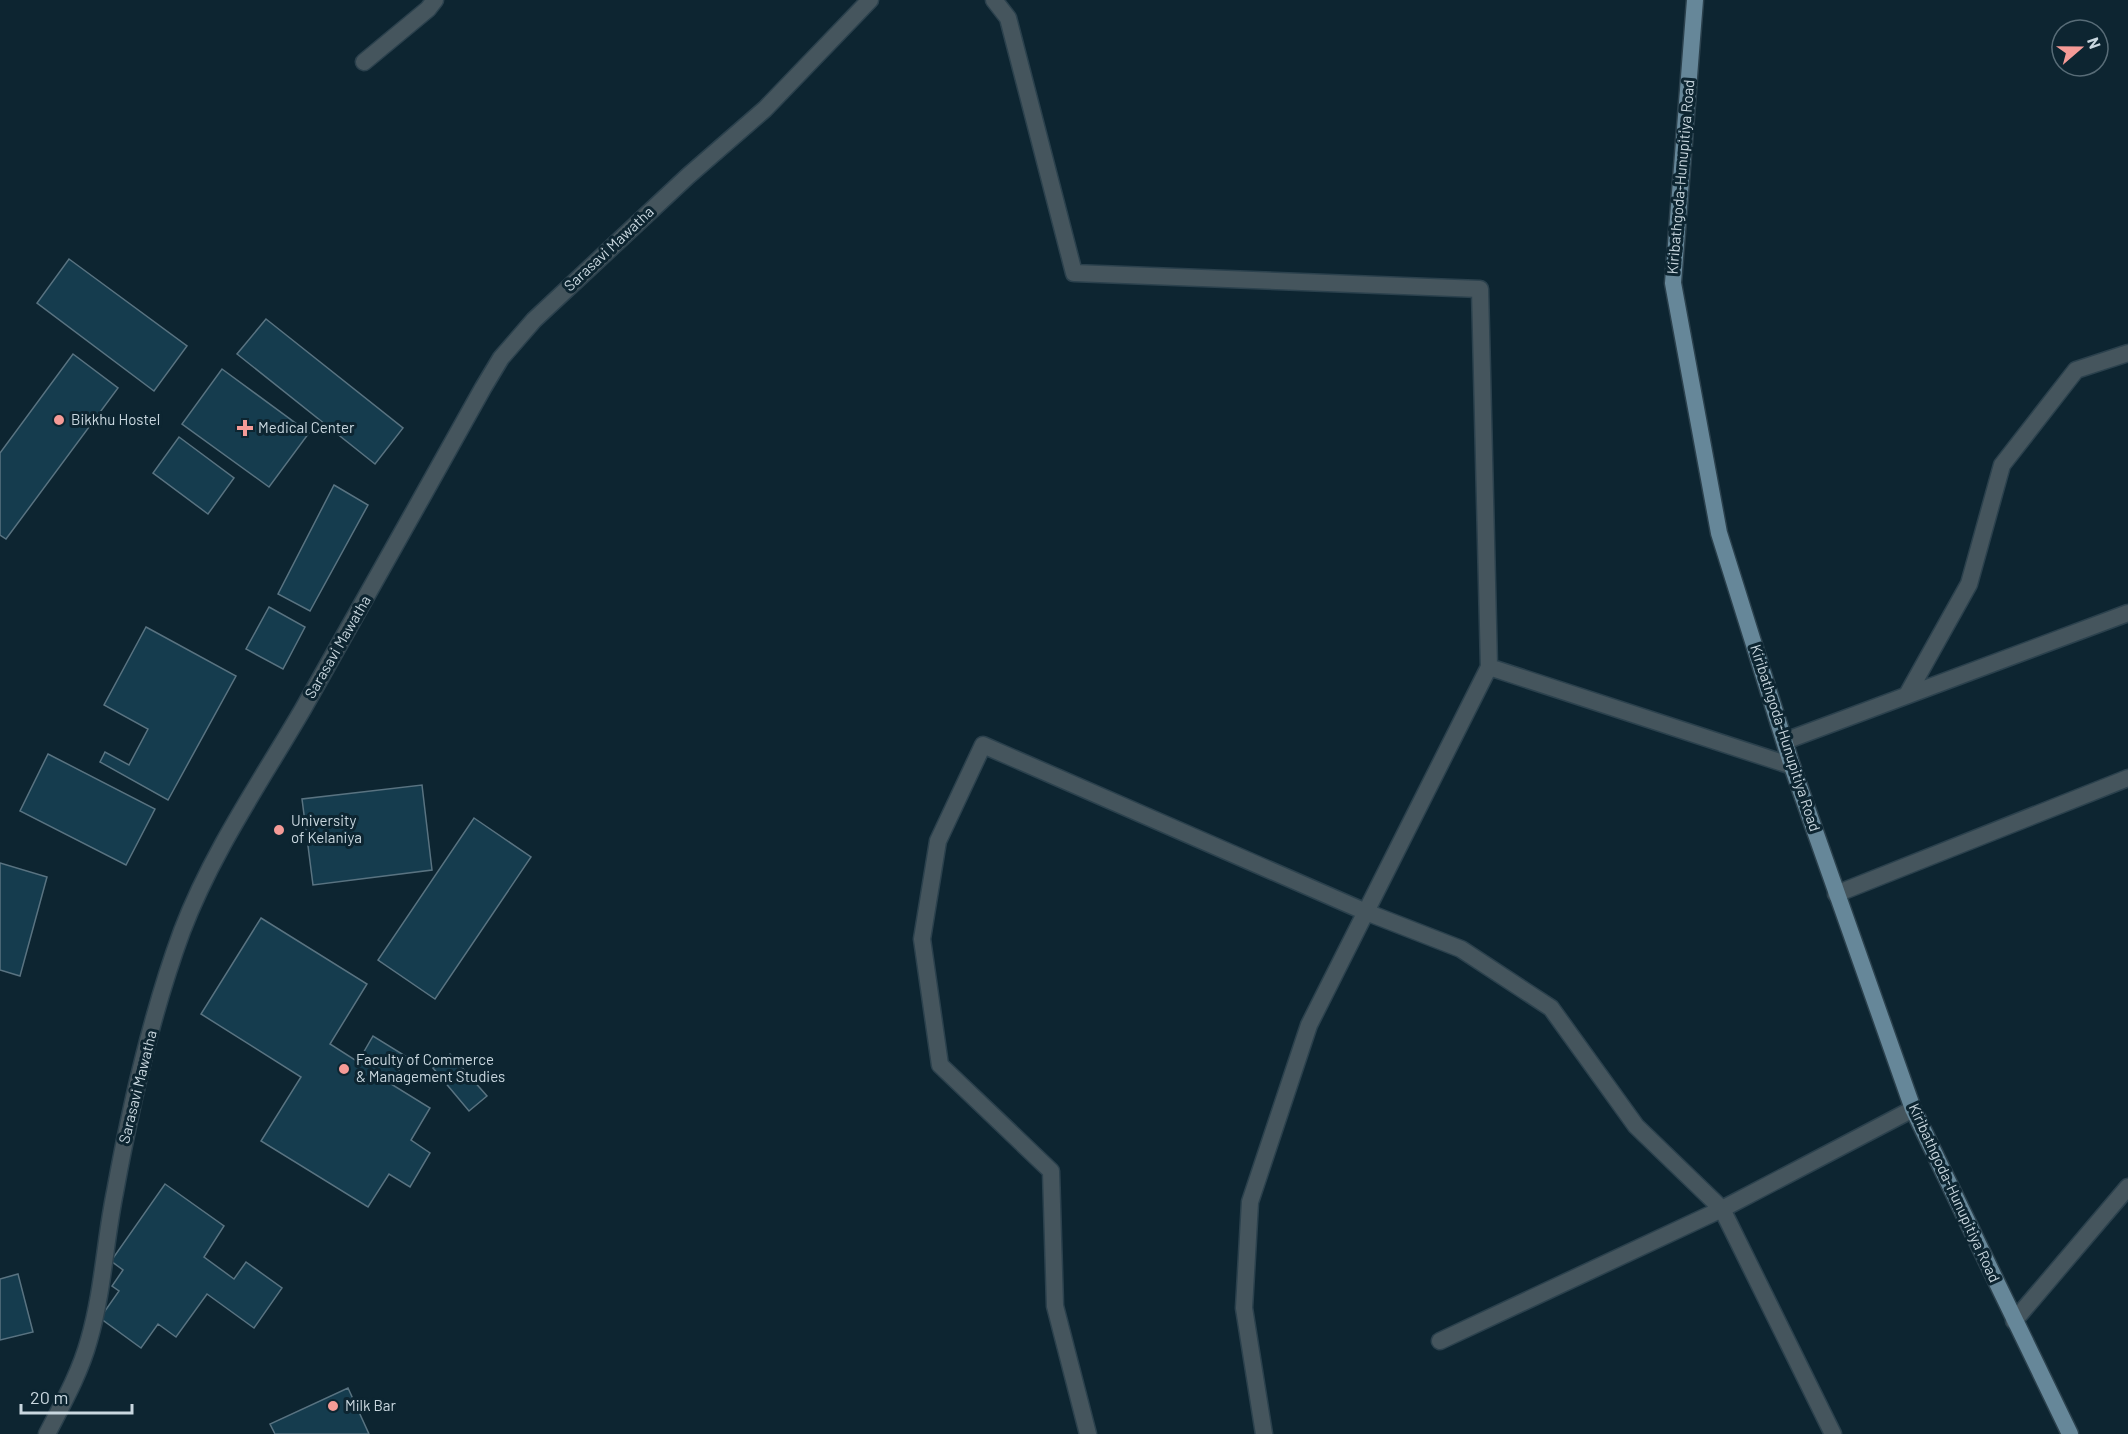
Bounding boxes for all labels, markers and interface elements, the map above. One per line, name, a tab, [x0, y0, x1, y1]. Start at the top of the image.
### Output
north arrow	[2050, 18, 2110, 78]
text: N	[2084, 34, 2105, 51]
street label: Kiribathgoda-Hunupitiya Road	[1663, 79, 1697, 275]
street label: Sarasavi Mawatha	[560, 202, 657, 294]
place label: Bikkhu Hostel	[71, 410, 160, 428]
marker: Bikkhu Hostel	[52, 413, 66, 427]
place label: Medical Center	[258, 418, 355, 436]
marker: Medical Center	[236, 419, 254, 437]
street label: Sarasavi Mawatha	[300, 592, 374, 701]
street label: Kiribathgoda-Hunupitiya Road	[1747, 642, 1825, 833]
place label: University of Kelaniya	[291, 811, 362, 846]
marker: University of Kelaniya	[272, 823, 286, 837]
street label: Sarasavi Mawatha	[114, 1028, 160, 1145]
place label: Faculty of Commerce & Management Studies	[356, 1050, 505, 1085]
marker: Faculty of Commerce & Management Studies	[337, 1062, 351, 1076]
street label: Kiribathgoda-Hunupitiya Road	[1905, 1100, 2004, 1285]
scale bar	[21, 1377, 132, 1415]
text: 20 m	[30, 1386, 68, 1408]
place label: Milk Bar	[345, 1396, 397, 1414]
marker: Milk Bar	[326, 1399, 340, 1413]

